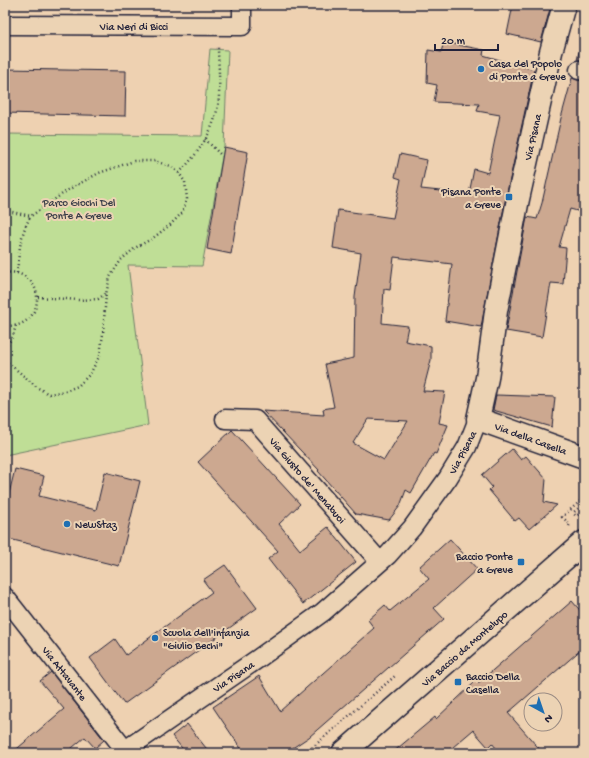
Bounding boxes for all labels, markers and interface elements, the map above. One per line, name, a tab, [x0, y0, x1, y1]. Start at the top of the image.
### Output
street label: Via Neri di Bicci	[99, 22, 168, 34]
scale bar	[435, 26, 498, 52]
text: 20 m	[441, 35, 466, 49]
place label: Casa del Popolo di Ponte a Greve	[489, 59, 566, 84]
marker: Casa del Popolo di Ponte a Greve	[476, 64, 486, 74]
street label: Via Pisana	[523, 112, 545, 163]
place label: Pisana Ponte a Greve	[440, 187, 501, 212]
marker: Pisana Ponte a Greve	[504, 192, 514, 202]
park label: Parco Giochi Del Ponte A Greve	[41, 198, 116, 223]
street label: Via della Casella	[492, 421, 569, 459]
street label: Via Pisana	[447, 429, 481, 477]
street label: Via Giusto de' Menabuoi	[265, 435, 347, 527]
marker: NewStaz	[62, 519, 72, 529]
place label: NewStaz	[75, 520, 118, 532]
place label: Baccio Ponte a Greve	[455, 552, 513, 577]
marker: Baccio Ponte a Greve	[516, 557, 526, 567]
street label: Via Baccio da Montelupo	[419, 609, 511, 691]
place label: Scuola dell'infanzia "Giulio Bechi"	[163, 627, 250, 653]
marker: Scuola dell'infanzia "Giulio Bechi"	[150, 633, 160, 643]
street label: Via Attavante	[38, 644, 88, 704]
street label: Via Pisana	[210, 659, 258, 696]
place label: Baccio Della Casella	[465, 672, 521, 697]
marker: Baccio Della Casella	[453, 677, 463, 687]
north arrow	[523, 692, 563, 732]
text: N	[542, 711, 555, 725]

